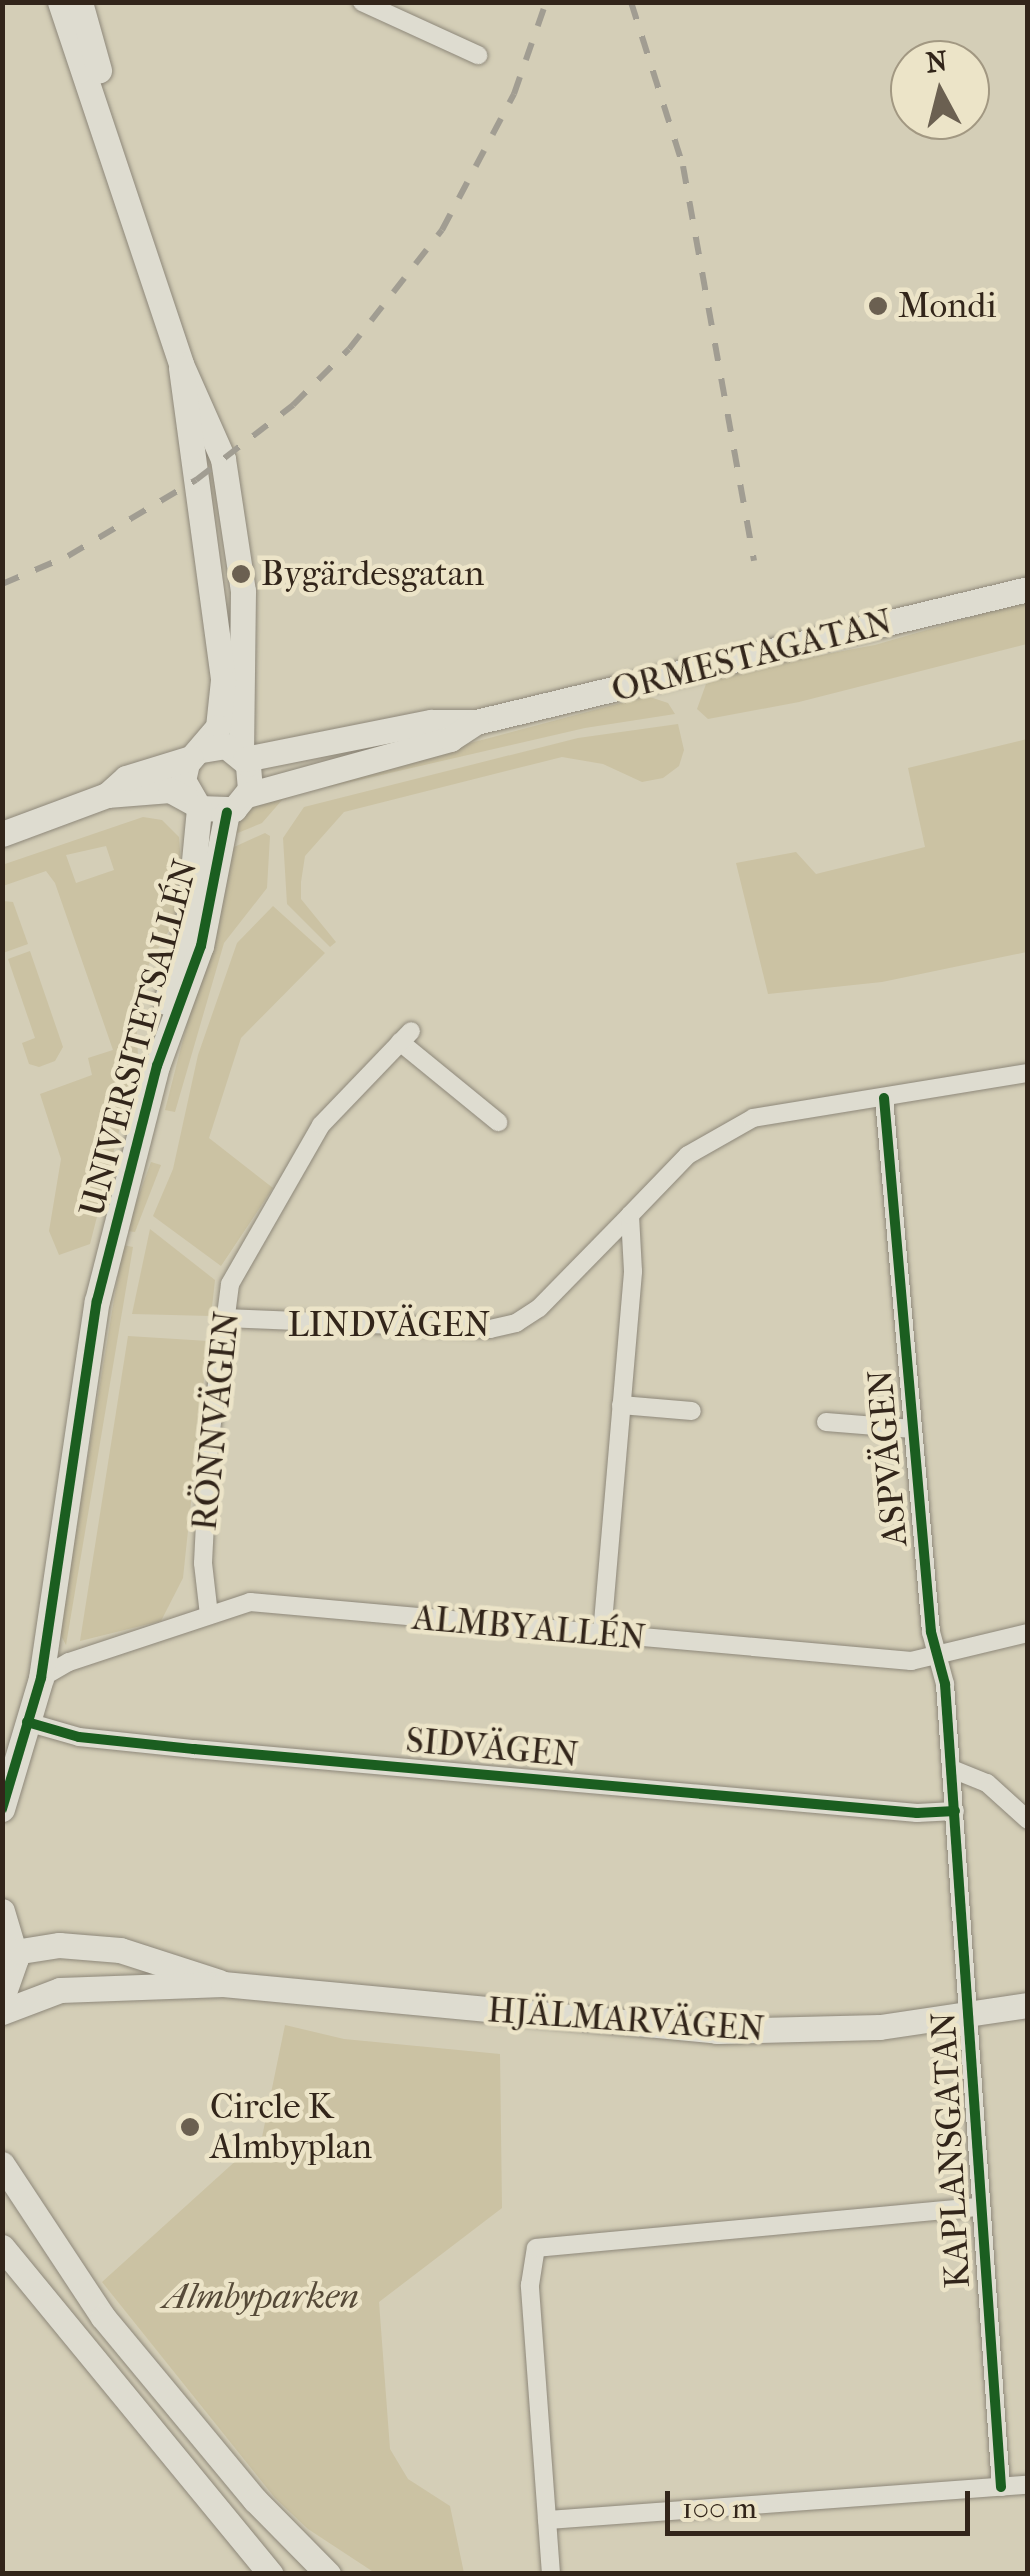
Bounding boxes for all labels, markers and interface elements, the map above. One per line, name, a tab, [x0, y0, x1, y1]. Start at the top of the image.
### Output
north arrow	[890, 40, 990, 140]
text: N	[924, 44, 949, 79]
place label: Mondi	[898, 285, 997, 327]
marker: Mondi	[867, 295, 889, 317]
place label: Bygärdesgatan	[261, 553, 484, 595]
marker: Bygärdesgatan	[230, 563, 252, 585]
street label: ORMESTAGATAN	[607, 601, 897, 711]
street label: UNIVERSITETSALLÉN	[71, 855, 207, 1221]
street label: LINDVÄGEN	[288, 1304, 490, 1346]
street label: RÖNNVÄGEN	[184, 1309, 248, 1533]
street label: ASPVÄGEN	[859, 1368, 917, 1548]
street label: ALMBYALLÉN	[411, 1597, 647, 1659]
street label: SIDVÄGEN	[404, 1720, 580, 1776]
street label: HJÄLMARVÄGEN	[486, 1989, 766, 2051]
street label: KAPLANSGATAN	[923, 2011, 979, 2289]
place label: Circle K Almbyplan	[210, 2086, 372, 2168]
marker: Circle K Almbyplan	[179, 2116, 201, 2138]
park label: Almbyparken	[163, 2276, 359, 2318]
scale bar	[670, 2471, 975, 2533]
text: 100 m	[682, 2491, 757, 2526]

